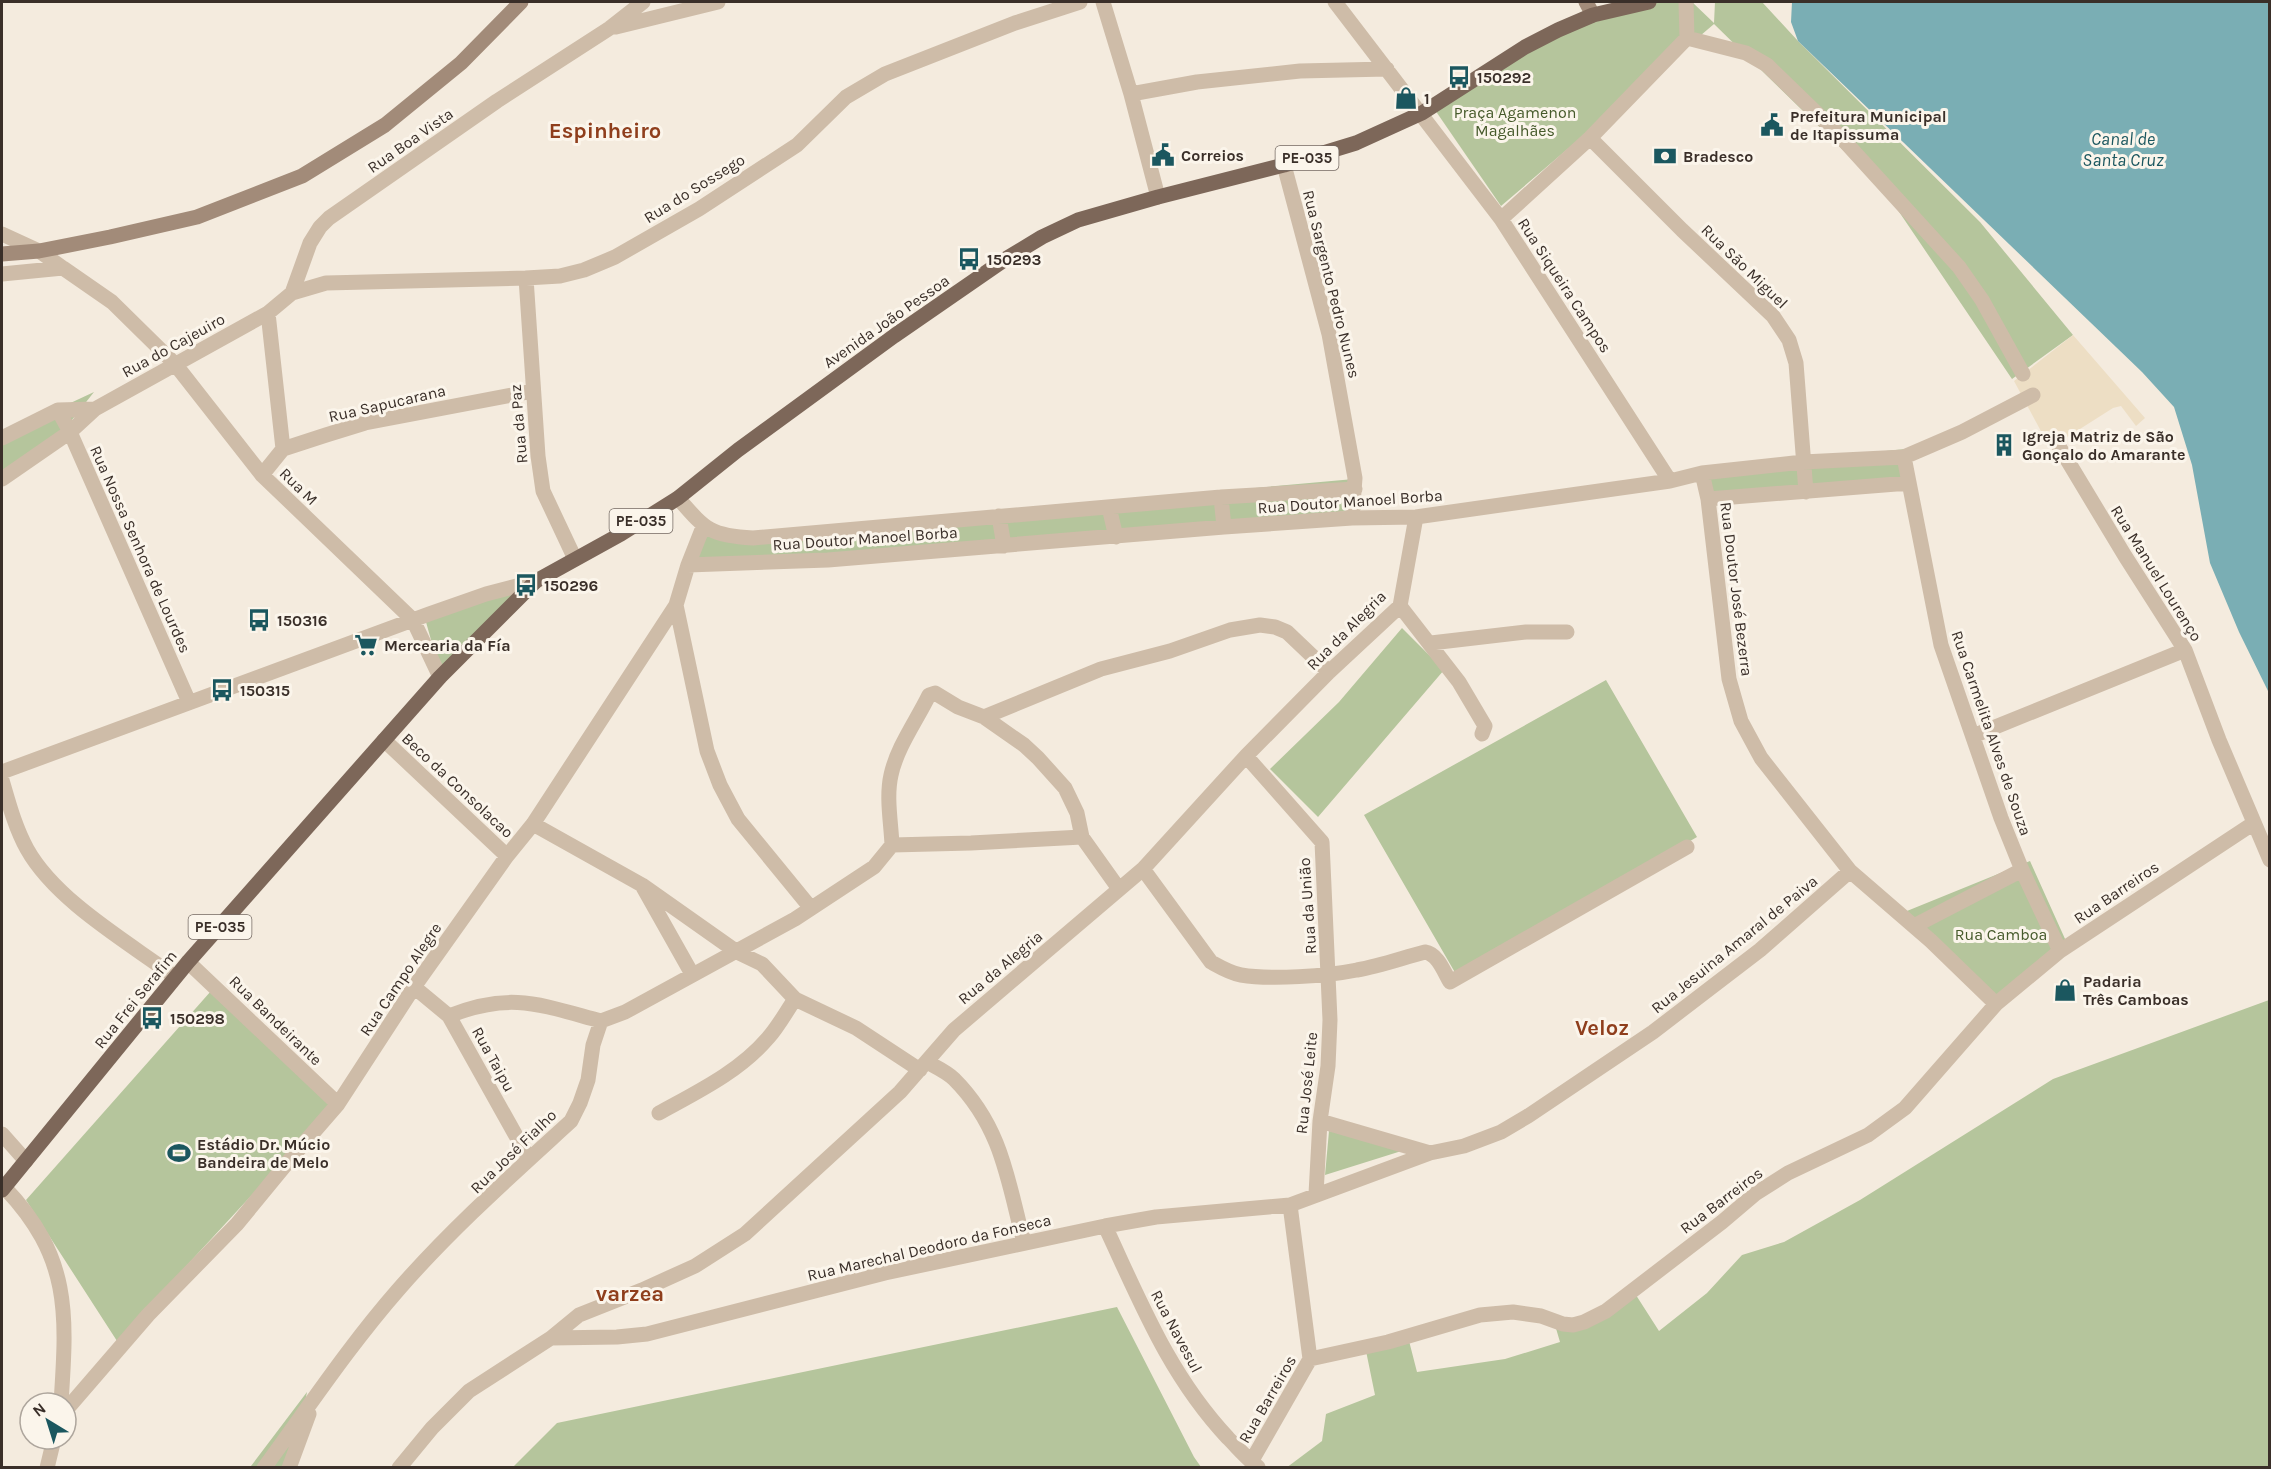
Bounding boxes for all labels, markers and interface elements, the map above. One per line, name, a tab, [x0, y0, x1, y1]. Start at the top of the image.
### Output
bus stop icon: 150292	[1446, 64, 1472, 90]
place label: 150292	[1477, 68, 1531, 87]
shop icon: 1	[1393, 85, 1419, 111]
place label: 1	[1424, 89, 1430, 108]
park label: Praça Agamenon Magalhães	[1454, 103, 1576, 140]
street label: Rua Boa Vista	[364, 104, 457, 177]
place label: Prefeitura Municipal de Itapissuma	[1790, 107, 1947, 144]
public building icon: Prefeitura Municipal de Itapissuma	[1759, 112, 1785, 138]
district label: Espinheiro	[549, 118, 661, 144]
water label: Canal de Santa Cruz	[2082, 128, 2164, 171]
public building icon: Correios	[1150, 142, 1176, 168]
bank icon: Bradesco	[1652, 143, 1678, 169]
place label: Correios	[1181, 146, 1244, 165]
road number: PE-035	[1276, 146, 1338, 170]
place label: Bradesco	[1683, 147, 1753, 166]
street label: Rua do Sossego	[640, 150, 748, 227]
street label: Rua Sargento Pedro Nunes	[1299, 188, 1364, 380]
street label: Rua Siqueira Campos	[1514, 214, 1615, 356]
street label: Rua São Miguel	[1697, 220, 1792, 312]
bus stop icon: 150293	[956, 246, 982, 272]
place label: 150293	[987, 250, 1042, 269]
street label: Avenida João Pessoa	[820, 271, 953, 372]
street label: Rua do Cajeuiro	[118, 309, 228, 382]
street label: Rua Sapucarana	[327, 381, 448, 426]
street label: Rua da Paz	[506, 384, 531, 464]
place label: Igreja Matriz de São Gonçalo do Amarante	[2022, 427, 2186, 464]
building icon: Igreja Matriz de São Gonçalo do Amarante	[1991, 432, 2017, 458]
street label: Rua Nossa Senhora de Lourdes	[86, 443, 195, 656]
street label: Rua M	[276, 464, 322, 509]
street label: Rua Doutor Manoel Borba	[1257, 486, 1443, 517]
street label: Rua Doutor José Bezerra	[1716, 501, 1757, 677]
street label: Rua Manuel Lourenço	[2107, 502, 2206, 645]
road number: PE-035	[610, 509, 672, 533]
street label: Rua Doutor Manoel Borba	[772, 523, 958, 554]
bus stop icon: 150296	[513, 572, 539, 598]
place label: 150296	[544, 576, 598, 595]
street label: Rua da Alegria	[1303, 587, 1390, 674]
bus stop icon: 150316	[246, 607, 272, 633]
place label: 150316	[277, 611, 328, 630]
street label: Rua Carmelita Alves de Souza	[1947, 628, 2036, 838]
supermarket icon: Mercearia da Fía	[353, 632, 379, 658]
place label: Mercearia da Fía	[384, 636, 511, 655]
bus stop icon: 150315	[209, 677, 235, 703]
place label: 150315	[240, 681, 290, 700]
street label: Beco da Consolacao	[398, 729, 517, 842]
street label: Rua da União	[1295, 857, 1320, 955]
street label: Rua Barreiros	[2070, 857, 2162, 928]
street label: Rua Jesuina Amaral de Paiva	[1647, 871, 1821, 1017]
road number: PE-035	[188, 915, 252, 939]
street label: Rua Campo Alegre	[355, 919, 445, 1040]
park label: Rua Camboa	[1955, 925, 2047, 944]
street label: Rua da Alegria	[954, 927, 1046, 1008]
street label: Rua Frei Serafim	[90, 946, 181, 1052]
street label: Rua Bandeirante	[225, 971, 326, 1069]
place label: Padaria Três Camboas	[2083, 972, 2189, 1009]
shop icon: Padaria Três Camboas	[2052, 977, 2078, 1003]
bus stop icon: 150298	[139, 1005, 165, 1031]
place label: 150298	[170, 1009, 225, 1028]
district label: Veloz	[1575, 1015, 1629, 1041]
street label: Rua Taipu	[468, 1023, 519, 1095]
street label: Rua José Leite	[1292, 1031, 1321, 1135]
street label: Rua José Fialho	[466, 1105, 560, 1197]
place label: Estádio Dr. Múcio Bandeira de Melo	[197, 1135, 330, 1172]
sports icon: Estádio Dr. Múcio Bandeira de Melo	[166, 1140, 192, 1166]
street label: Rua Barreiros	[1676, 1163, 1766, 1238]
street label: Rua Marechal Deodoro da Fonseca	[805, 1210, 1053, 1285]
district label: varzea	[596, 1281, 664, 1307]
street label: Rua Navesul	[1147, 1287, 1206, 1376]
street label: Rua Barreiros	[1235, 1352, 1300, 1447]
north arrow	[18, 1391, 78, 1451]
text: N	[29, 1399, 49, 1421]

